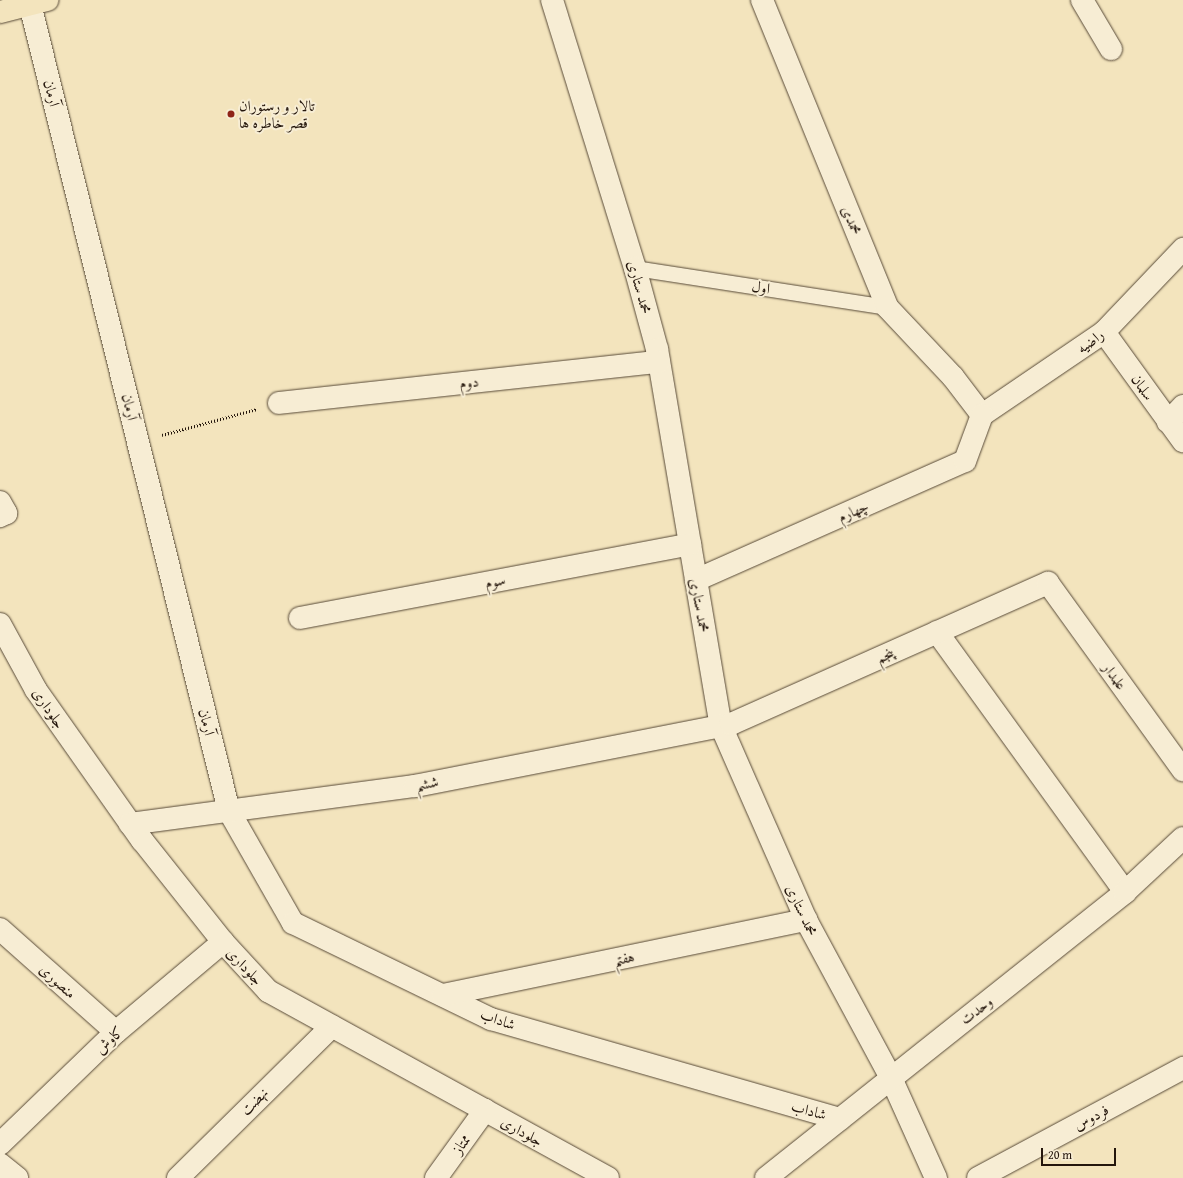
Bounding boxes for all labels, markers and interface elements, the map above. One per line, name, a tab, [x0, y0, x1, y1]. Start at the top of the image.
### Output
street label: آرمان	[40, 78, 64, 108]
place label: تالار و رستوران قصر خاطره ها	[239, 96, 315, 131]
marker: تالار و رستوران قصر خاطره ها	[226, 109, 236, 119]
street label: محمدی	[838, 203, 866, 237]
street label: محمد ستاری	[624, 258, 656, 316]
street label: اول	[751, 277, 771, 297]
street label: راضیه	[1073, 325, 1107, 357]
street label: سلمان	[1128, 371, 1158, 403]
street label: دوم	[458, 372, 480, 392]
street label: آرمان	[118, 392, 142, 422]
street label: چهارم	[835, 496, 871, 526]
street label: سوم	[483, 570, 507, 592]
street label: محمد ستاری	[686, 577, 714, 633]
street label: پنجم	[873, 643, 897, 667]
street label: علمدار	[1099, 659, 1131, 693]
street label: جلوداری	[29, 684, 69, 732]
street label: آرمان	[195, 707, 219, 737]
street label: ششم	[414, 772, 440, 794]
street label: محمد ستاری	[782, 882, 822, 938]
street label: جلوداری	[223, 943, 267, 989]
street label: هفتم	[612, 947, 636, 969]
street label: منصوری	[36, 960, 80, 1002]
street label: وحدت	[956, 992, 996, 1028]
street label: شاداب	[478, 1004, 518, 1034]
street label: کاوش	[91, 1022, 127, 1058]
street label: نهضت	[236, 1083, 272, 1119]
street label: شاداب	[789, 1096, 829, 1124]
street label: فردوس	[1070, 1100, 1112, 1134]
street label: جلوداری	[498, 1112, 546, 1150]
street label: ممتاز	[448, 1131, 474, 1157]
scale bar	[1043, 1140, 1118, 1166]
text: 20 m	[1048, 1146, 1072, 1163]

